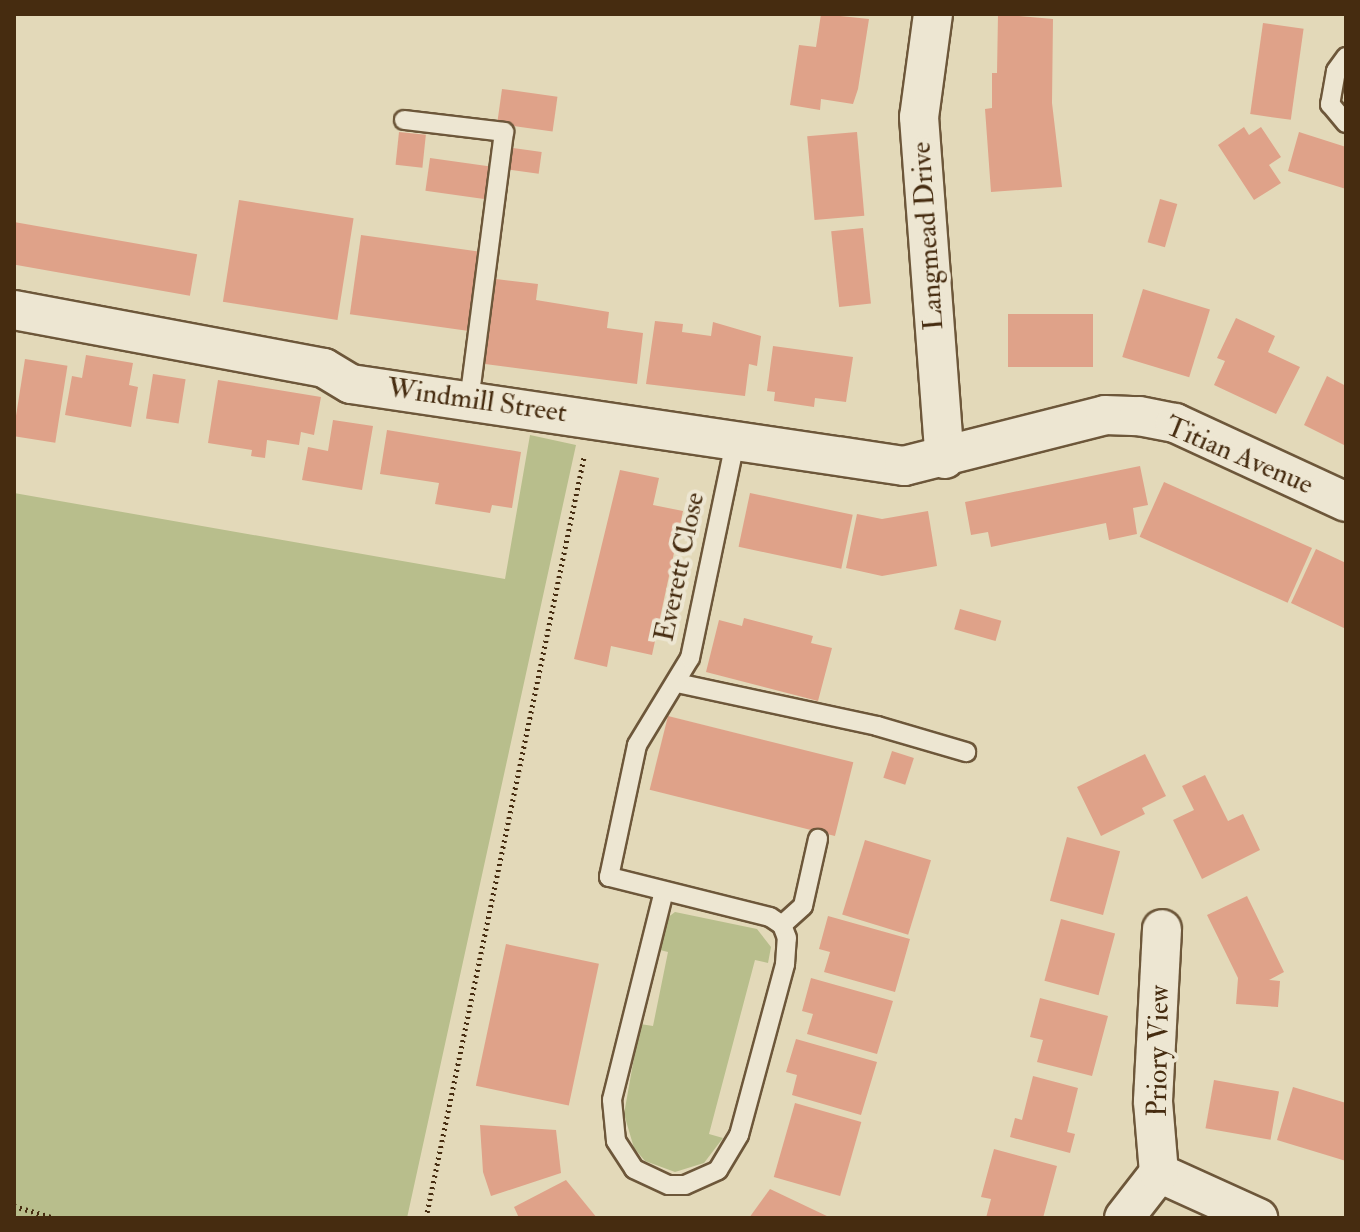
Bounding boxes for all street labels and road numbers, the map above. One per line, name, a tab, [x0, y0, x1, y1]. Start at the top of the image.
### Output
street label: Langmead Drive	[905, 141, 951, 331]
street label: Windmill Street	[385, 372, 569, 430]
street label: Titian Avenue	[1160, 410, 1318, 502]
street label: Everett Close	[648, 489, 712, 645]
street label: Priory View	[1141, 985, 1177, 1117]

